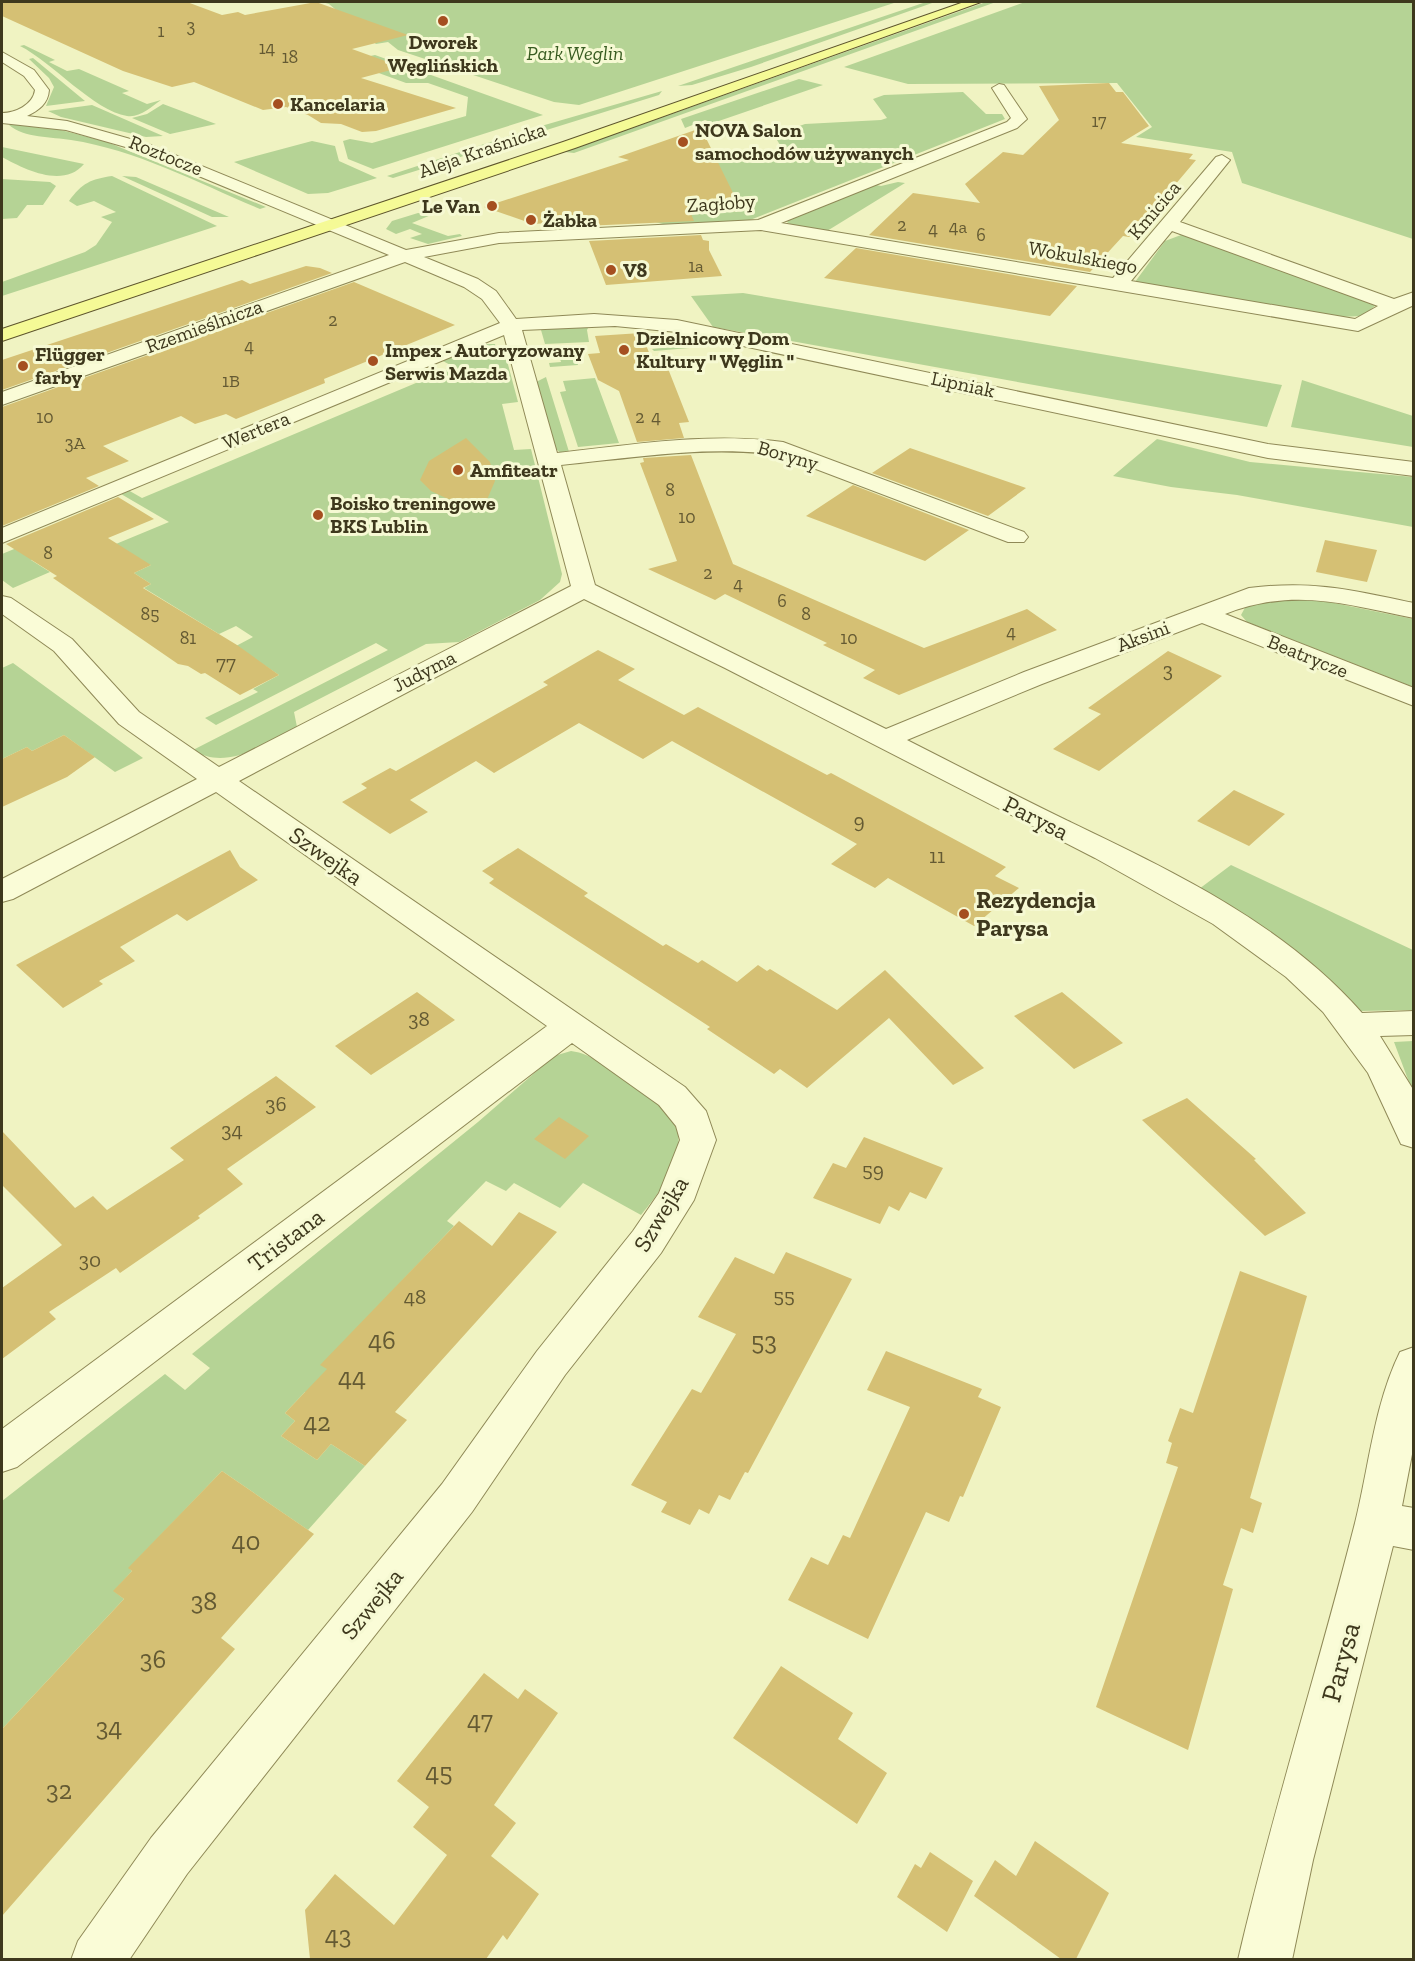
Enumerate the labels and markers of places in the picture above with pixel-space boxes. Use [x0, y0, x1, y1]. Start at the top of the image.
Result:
marker: Dworek Węglińskich [436, 14, 450, 28]
place label: Dworek Węglińskich [388, 30, 499, 77]
place label: Kancelaria [290, 92, 385, 116]
marker: Kancelaria [271, 97, 285, 111]
place label: NOVA Salon samochodów używanych [695, 118, 914, 165]
marker: NOVA Salon samochodów używanych [676, 135, 690, 149]
place label: Le Van [422, 194, 480, 218]
marker: Le Van [485, 199, 499, 213]
place label: Żabka [543, 208, 597, 232]
marker: Żabka [524, 213, 538, 227]
place label: V8 [623, 258, 647, 282]
marker: V8 [604, 263, 618, 277]
place label: Dzielnicowy Dom Kultury " Węglin " [636, 326, 794, 373]
place label: Impex - Autoryzowany Serwis Mazda [385, 338, 585, 385]
place label: Flügger farby [35, 342, 105, 389]
marker: Dzielnicowy Dom Kultury " Węglin " [617, 343, 631, 357]
marker: Impex - Autoryzowany Serwis Mazda [366, 354, 380, 368]
marker: Flügger farby [16, 359, 30, 373]
place label: Amfiteatr [470, 458, 558, 482]
marker: Amfiteatr [451, 463, 465, 477]
place label: Boisko treningowe BKS Lublin [330, 491, 496, 538]
marker: Boisko treningowe BKS Lublin [311, 508, 325, 522]
place label: Rezydencja Parysa [976, 885, 1096, 942]
marker: Rezydencja Parysa [957, 907, 971, 921]

